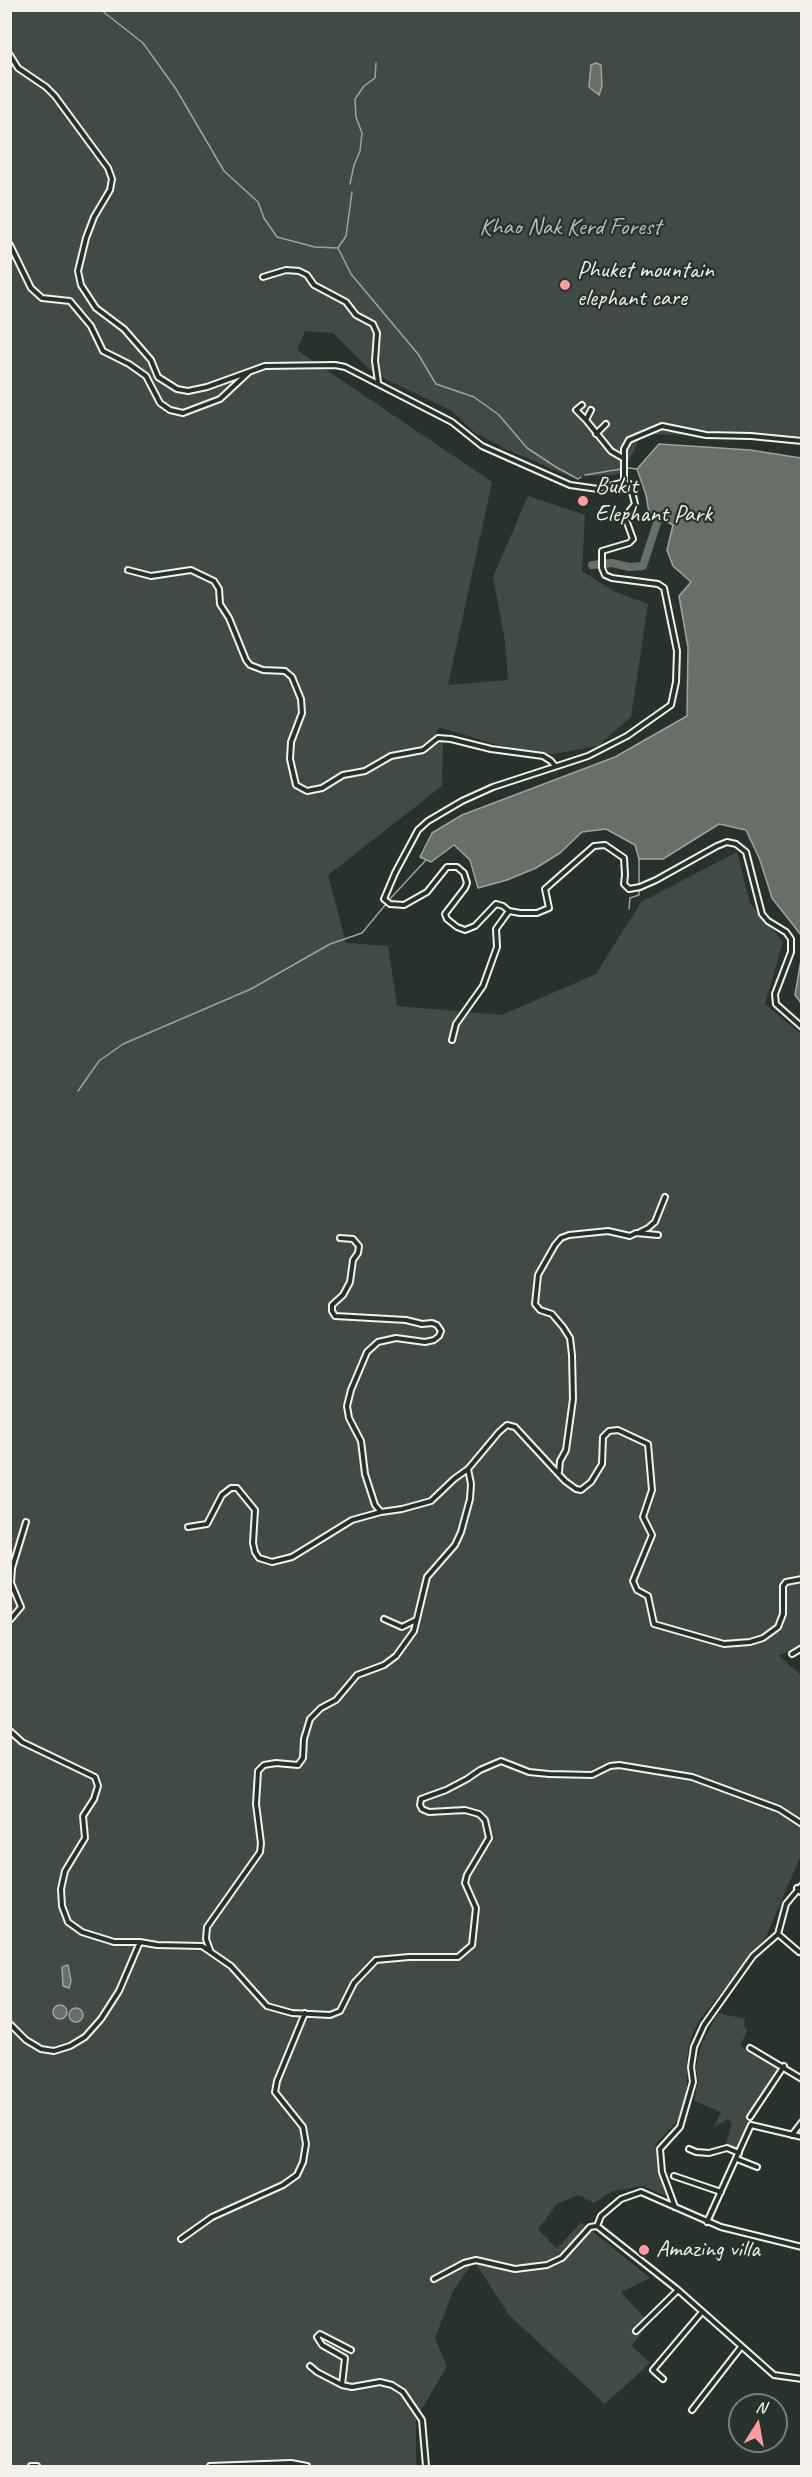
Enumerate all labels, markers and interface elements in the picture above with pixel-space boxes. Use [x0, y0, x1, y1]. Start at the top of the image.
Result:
park label: Khao Nak Kerd Forest [479, 214, 661, 242]
place label: Phuket mountain elephant care [577, 257, 714, 313]
marker: Phuket mountain elephant care [558, 278, 572, 292]
place label: Bukit Elephant Park [595, 473, 712, 529]
marker: Bukit Elephant Park [576, 494, 590, 508]
place label: Amazing villa [656, 2236, 760, 2264]
marker: Amazing villa [637, 2243, 651, 2257]
north arrow [728, 2393, 788, 2453]
text: N [754, 2397, 768, 2418]

